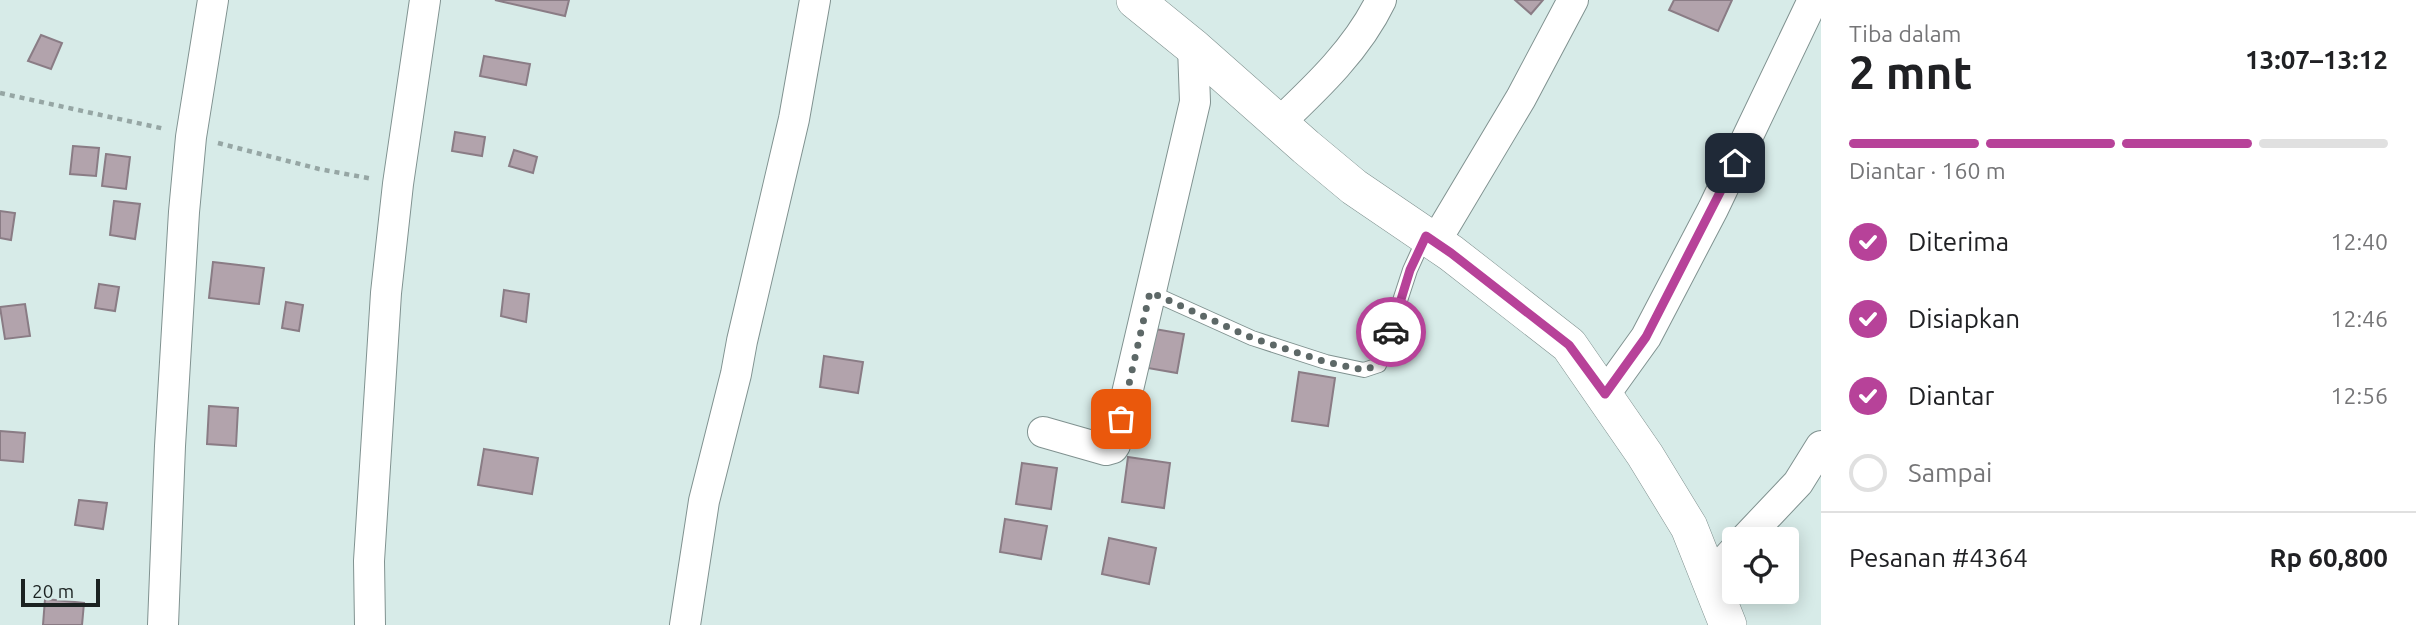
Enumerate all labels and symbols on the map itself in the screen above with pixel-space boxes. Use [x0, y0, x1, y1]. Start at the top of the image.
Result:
pin [1705, 133, 1765, 193]
courier [1356, 297, 1426, 367]
pin [1091, 389, 1151, 449]
scale bar [21, 576, 100, 608]

